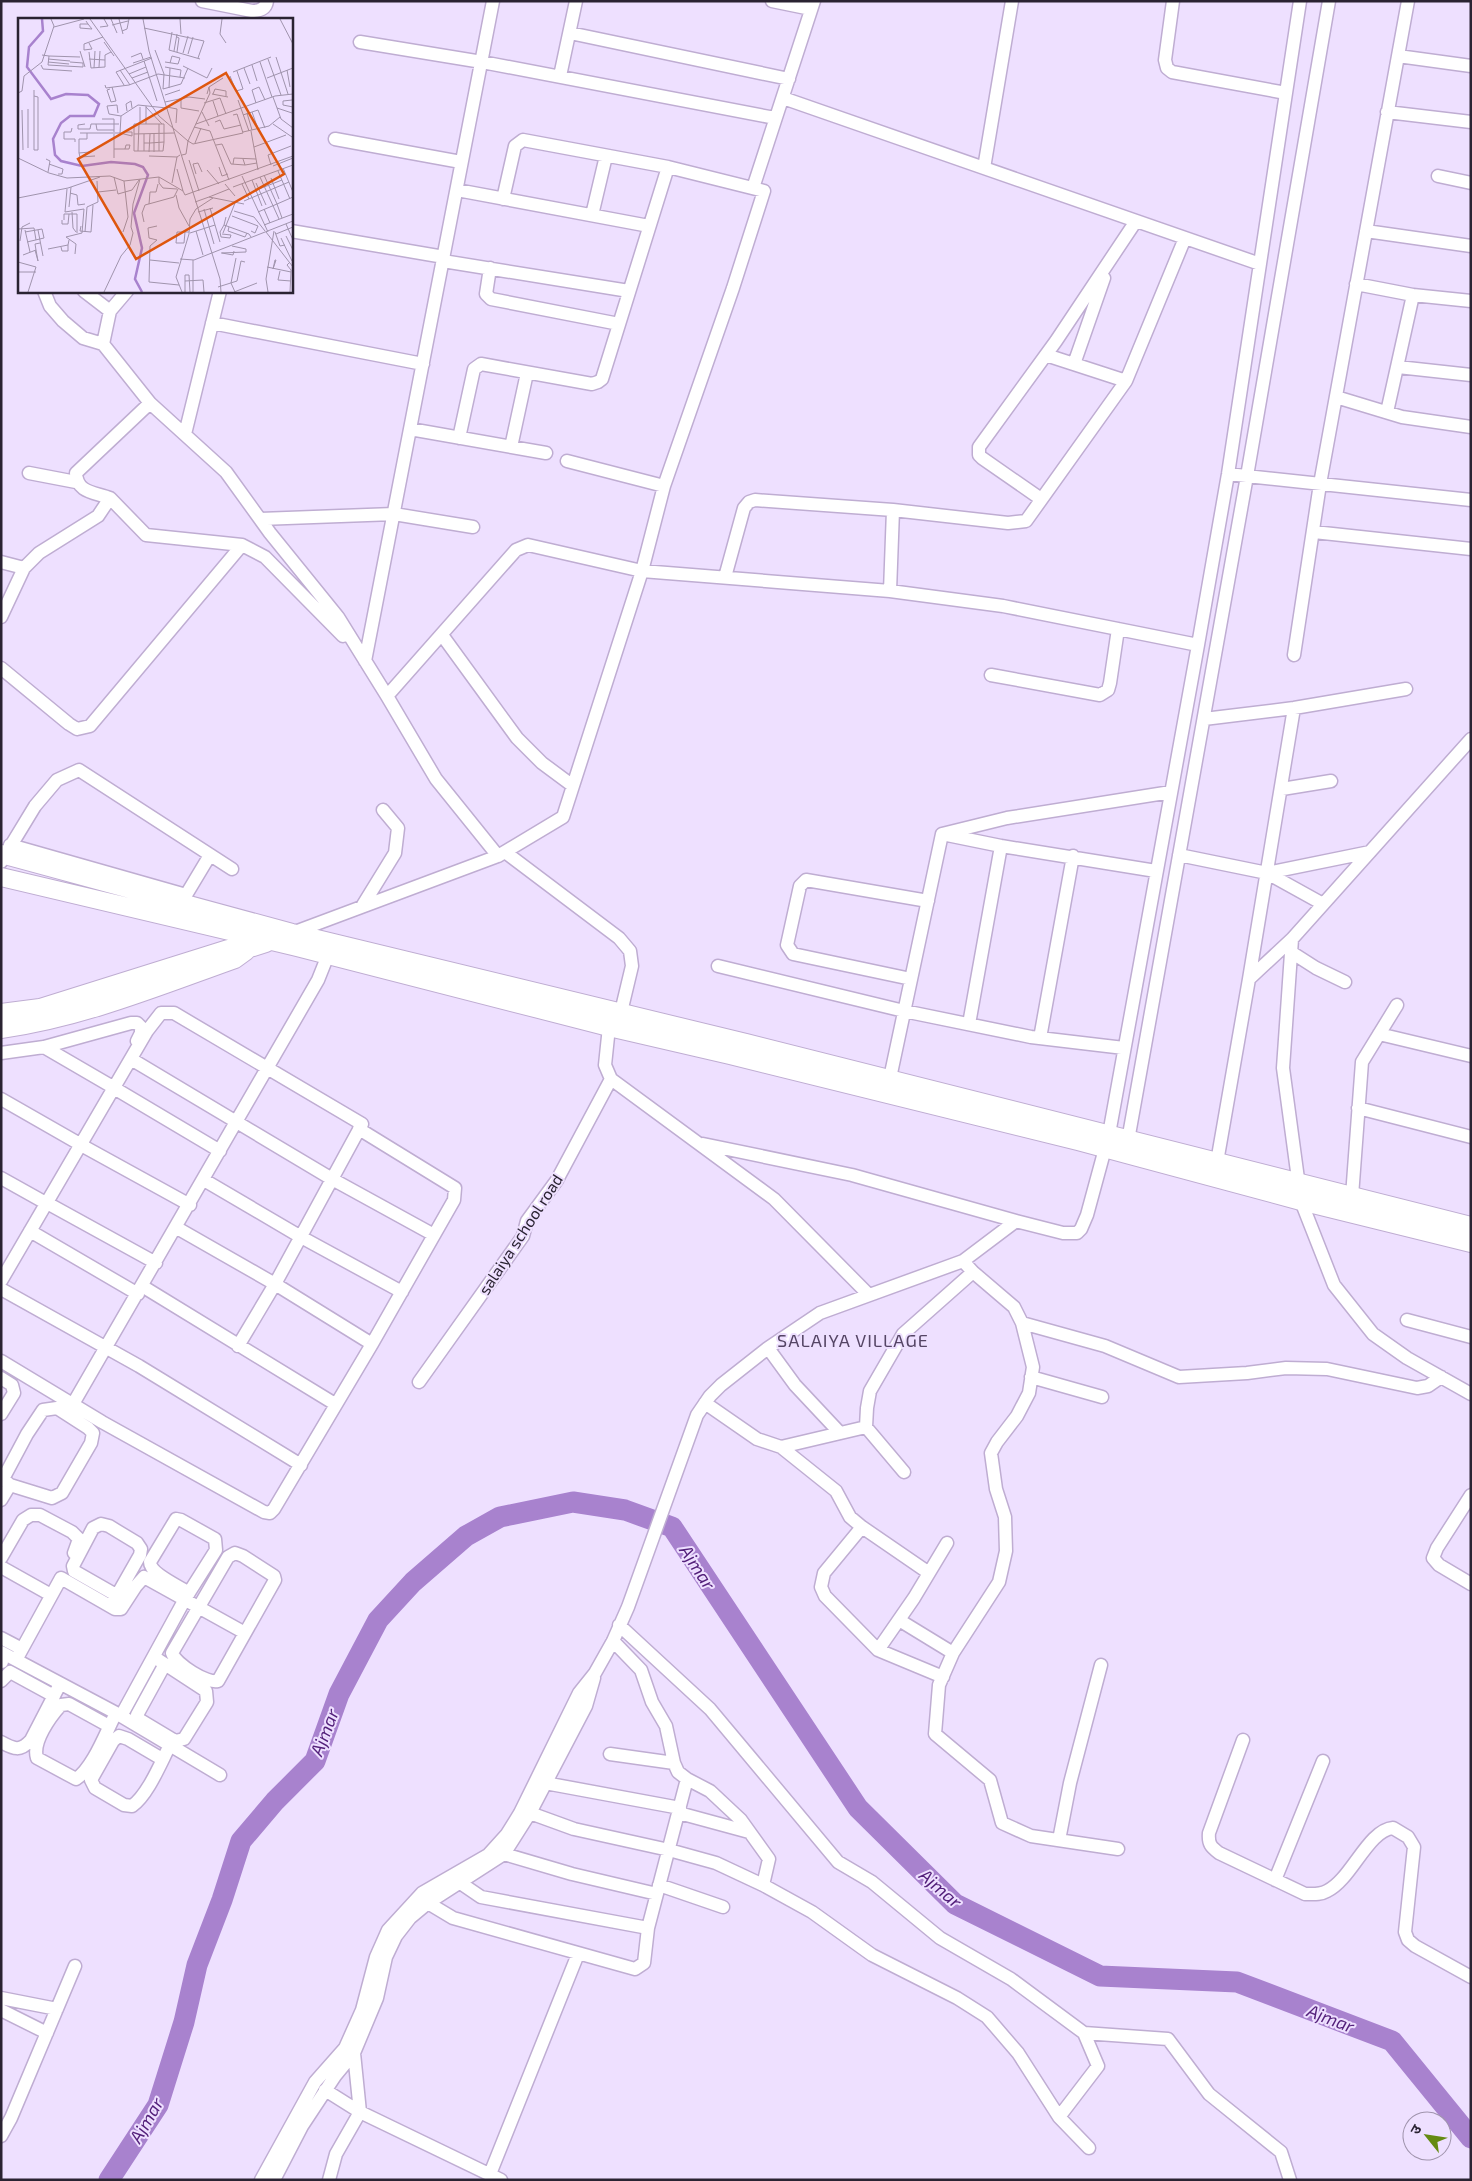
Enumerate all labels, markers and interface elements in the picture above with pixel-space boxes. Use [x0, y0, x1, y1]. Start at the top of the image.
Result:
inset map [18, 18, 292, 292]
street label: salaiya school road [474, 1170, 566, 1298]
district label: SALAIYA VILLAGE [777, 1329, 929, 1351]
water label: Ajmar [675, 1540, 721, 1594]
water label: Ajmar [305, 1705, 343, 1760]
water label: Ajmar [915, 1863, 967, 1913]
water label: Ajmar [1303, 1999, 1358, 2037]
water label: Ajmar [124, 2093, 168, 2147]
north arrow [1402, 2111, 1452, 2161]
text: उ [1406, 2121, 1425, 2137]

